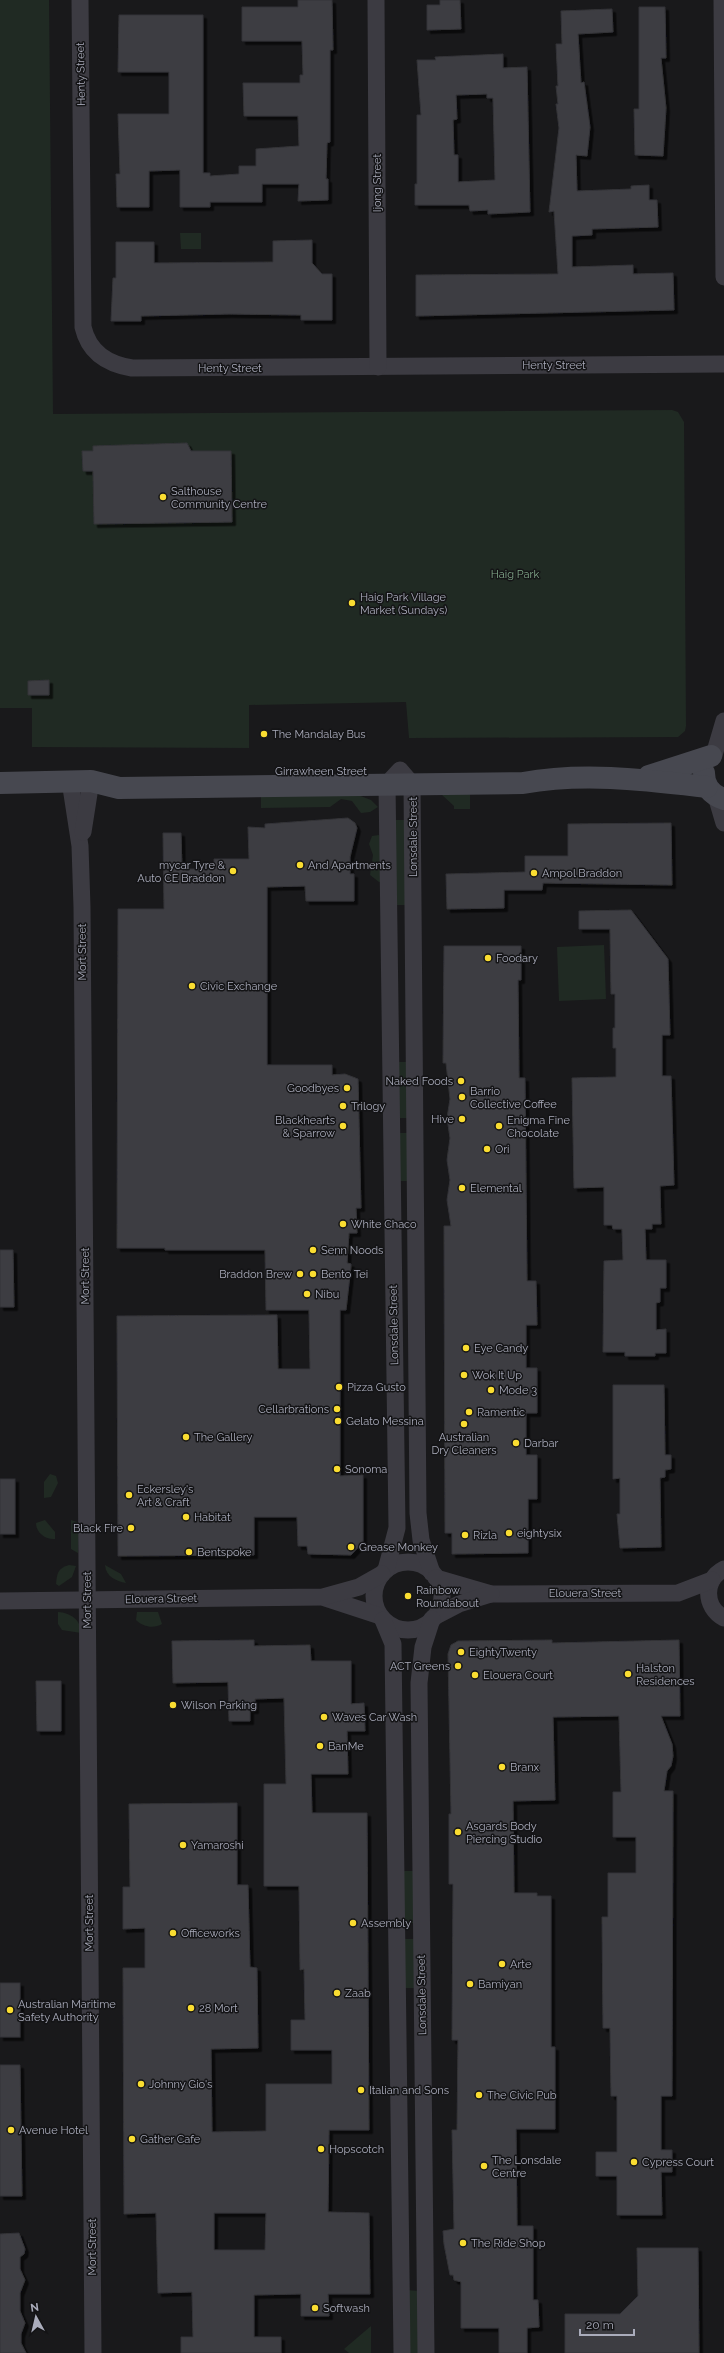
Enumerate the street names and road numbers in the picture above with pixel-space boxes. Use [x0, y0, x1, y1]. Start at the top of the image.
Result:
street label: Henty Street [74, 42, 88, 106]
street label: Ijong Street [371, 154, 384, 212]
street label: Henty Street [522, 359, 586, 372]
street label: Henty Street [198, 362, 262, 375]
street label: Girrawheen Street [275, 765, 367, 778]
street label: Lonsdale Street [407, 797, 420, 877]
street label: Mort Street [76, 923, 89, 980]
street label: Mort Street [79, 1247, 92, 1304]
street label: Lonsdale Street [387, 1285, 401, 1365]
street label: Mort Street [81, 1571, 94, 1628]
street label: Elouera Street [549, 1587, 621, 1600]
street label: Elouera Street [125, 1592, 198, 1606]
street label: Mort Street [83, 1894, 96, 1951]
street label: Lonsdale Street [415, 1955, 429, 2035]
street label: Mort Street [86, 2218, 99, 2275]

